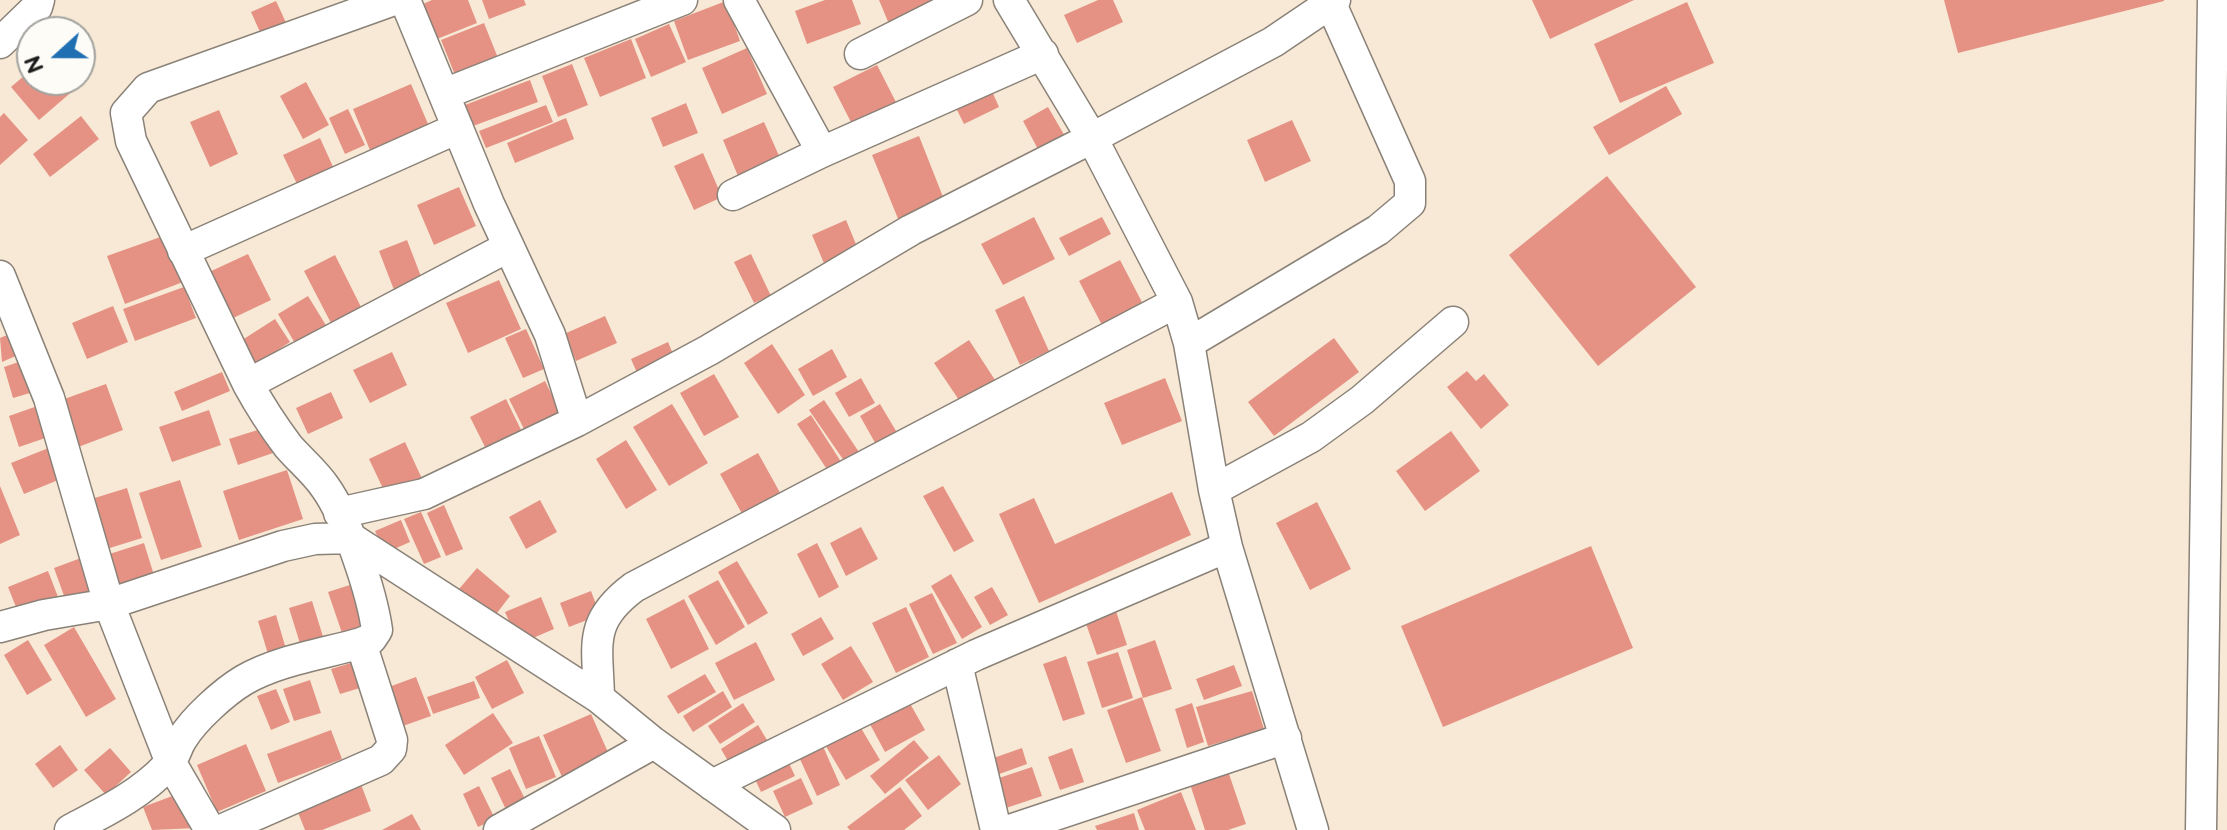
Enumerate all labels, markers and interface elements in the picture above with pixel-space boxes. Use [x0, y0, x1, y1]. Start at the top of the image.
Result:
north arrow [16, 16, 96, 96]
text: N [19, 52, 51, 77]

